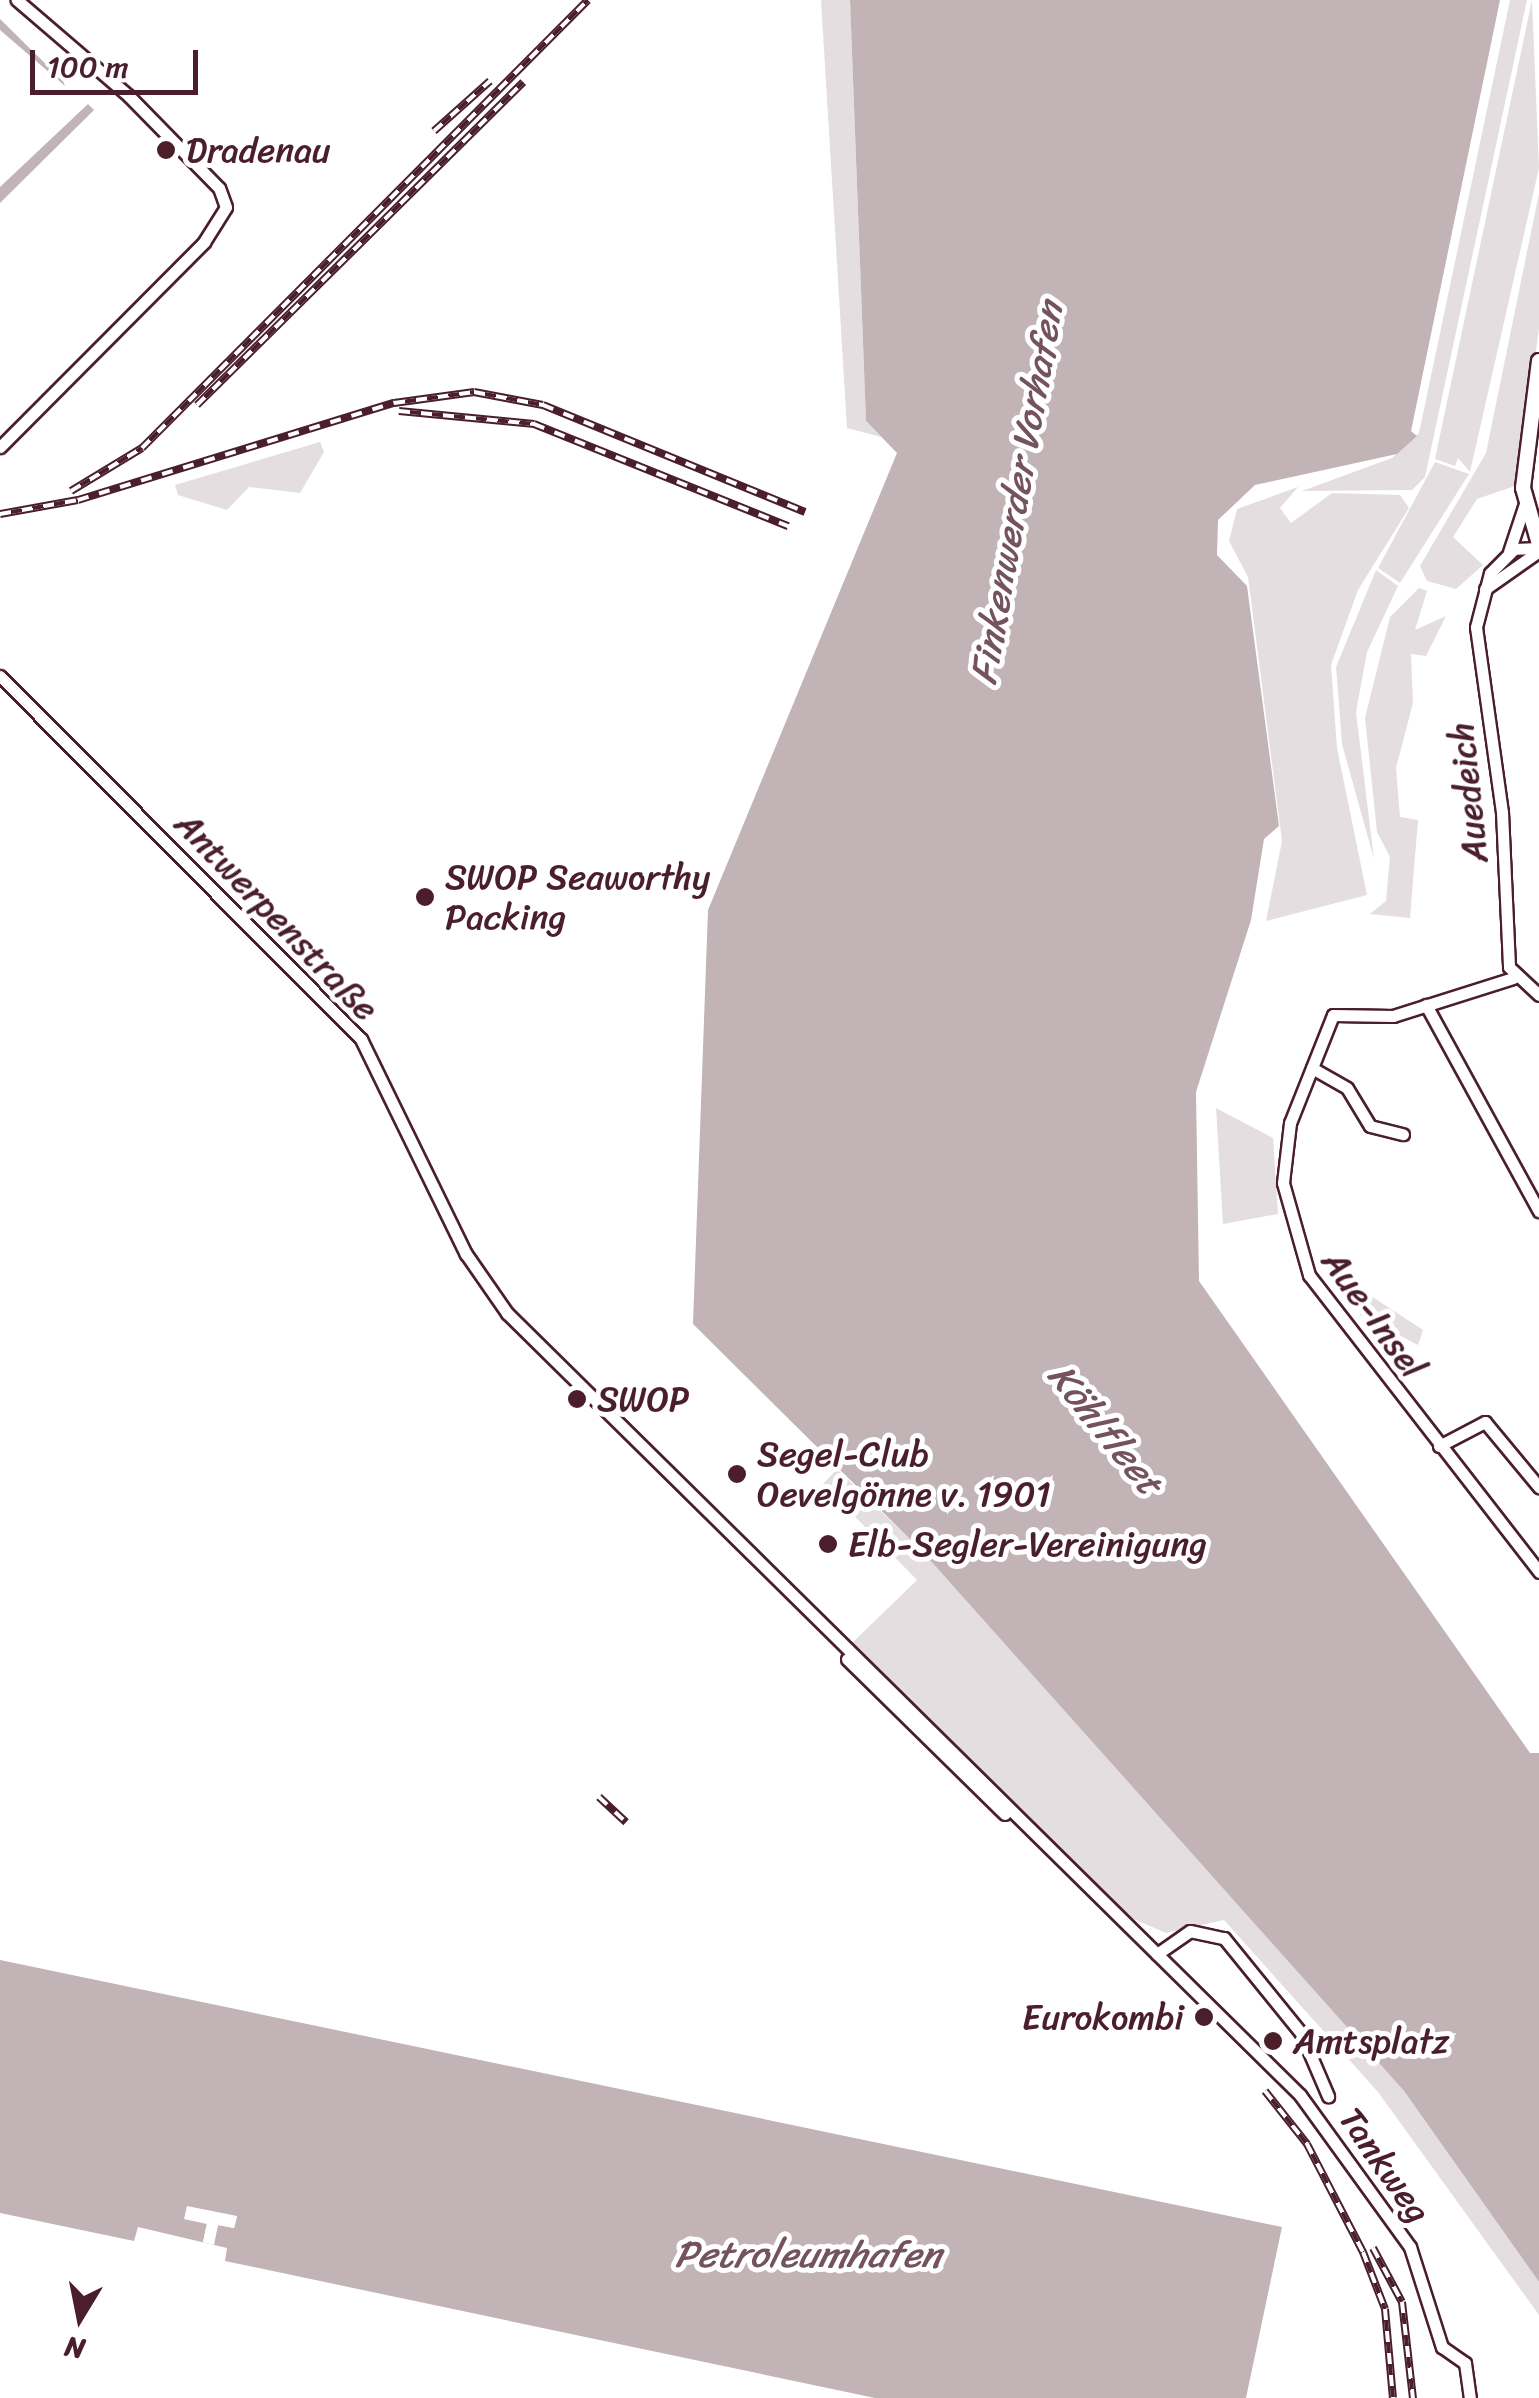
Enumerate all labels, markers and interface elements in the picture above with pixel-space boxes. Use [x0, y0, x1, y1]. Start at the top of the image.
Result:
scale bar [35, 30, 202, 92]
text: 100 m [47, 40, 129, 94]
place label: Dradenau [186, 129, 331, 171]
marker: Dradenau [155, 139, 177, 161]
water label: Finkenwerder Vorhafen [961, 299, 1073, 687]
street label: Auedeich [1440, 721, 1496, 865]
street label: Antwerpenstraße [167, 803, 387, 1029]
place label: SWOP Seaworthy Packing [445, 856, 710, 938]
marker: SWOP Seaworthy Packing [414, 886, 436, 908]
street label: Aue-Insel [1313, 1242, 1435, 1386]
water label: Köhlfleet [1038, 1354, 1172, 1504]
place label: SWOP [597, 1378, 689, 1420]
marker: SWOP [566, 1388, 588, 1410]
place label: Segel-Club Oevelgönne v. 1901 [757, 1433, 1048, 1515]
marker: Segel-Club Oevelgönne v. 1901 [726, 1463, 748, 1485]
place label: Elb-Segler-Vereinigung [848, 1523, 1207, 1565]
marker: Elb-Segler-Vereinigung [817, 1533, 839, 1555]
place label: Eurokombi [1022, 1996, 1184, 2038]
marker: Eurokombi [1193, 2006, 1215, 2028]
place label: Amtsplatz [1293, 2020, 1449, 2062]
marker: Amtsplatz [1262, 2030, 1284, 2052]
street label: Tankweg [1330, 2099, 1440, 2231]
water label: Petroleumhafen [674, 2232, 942, 2278]
north arrow [30, 2268, 130, 2368]
text: N [61, 2322, 89, 2374]

